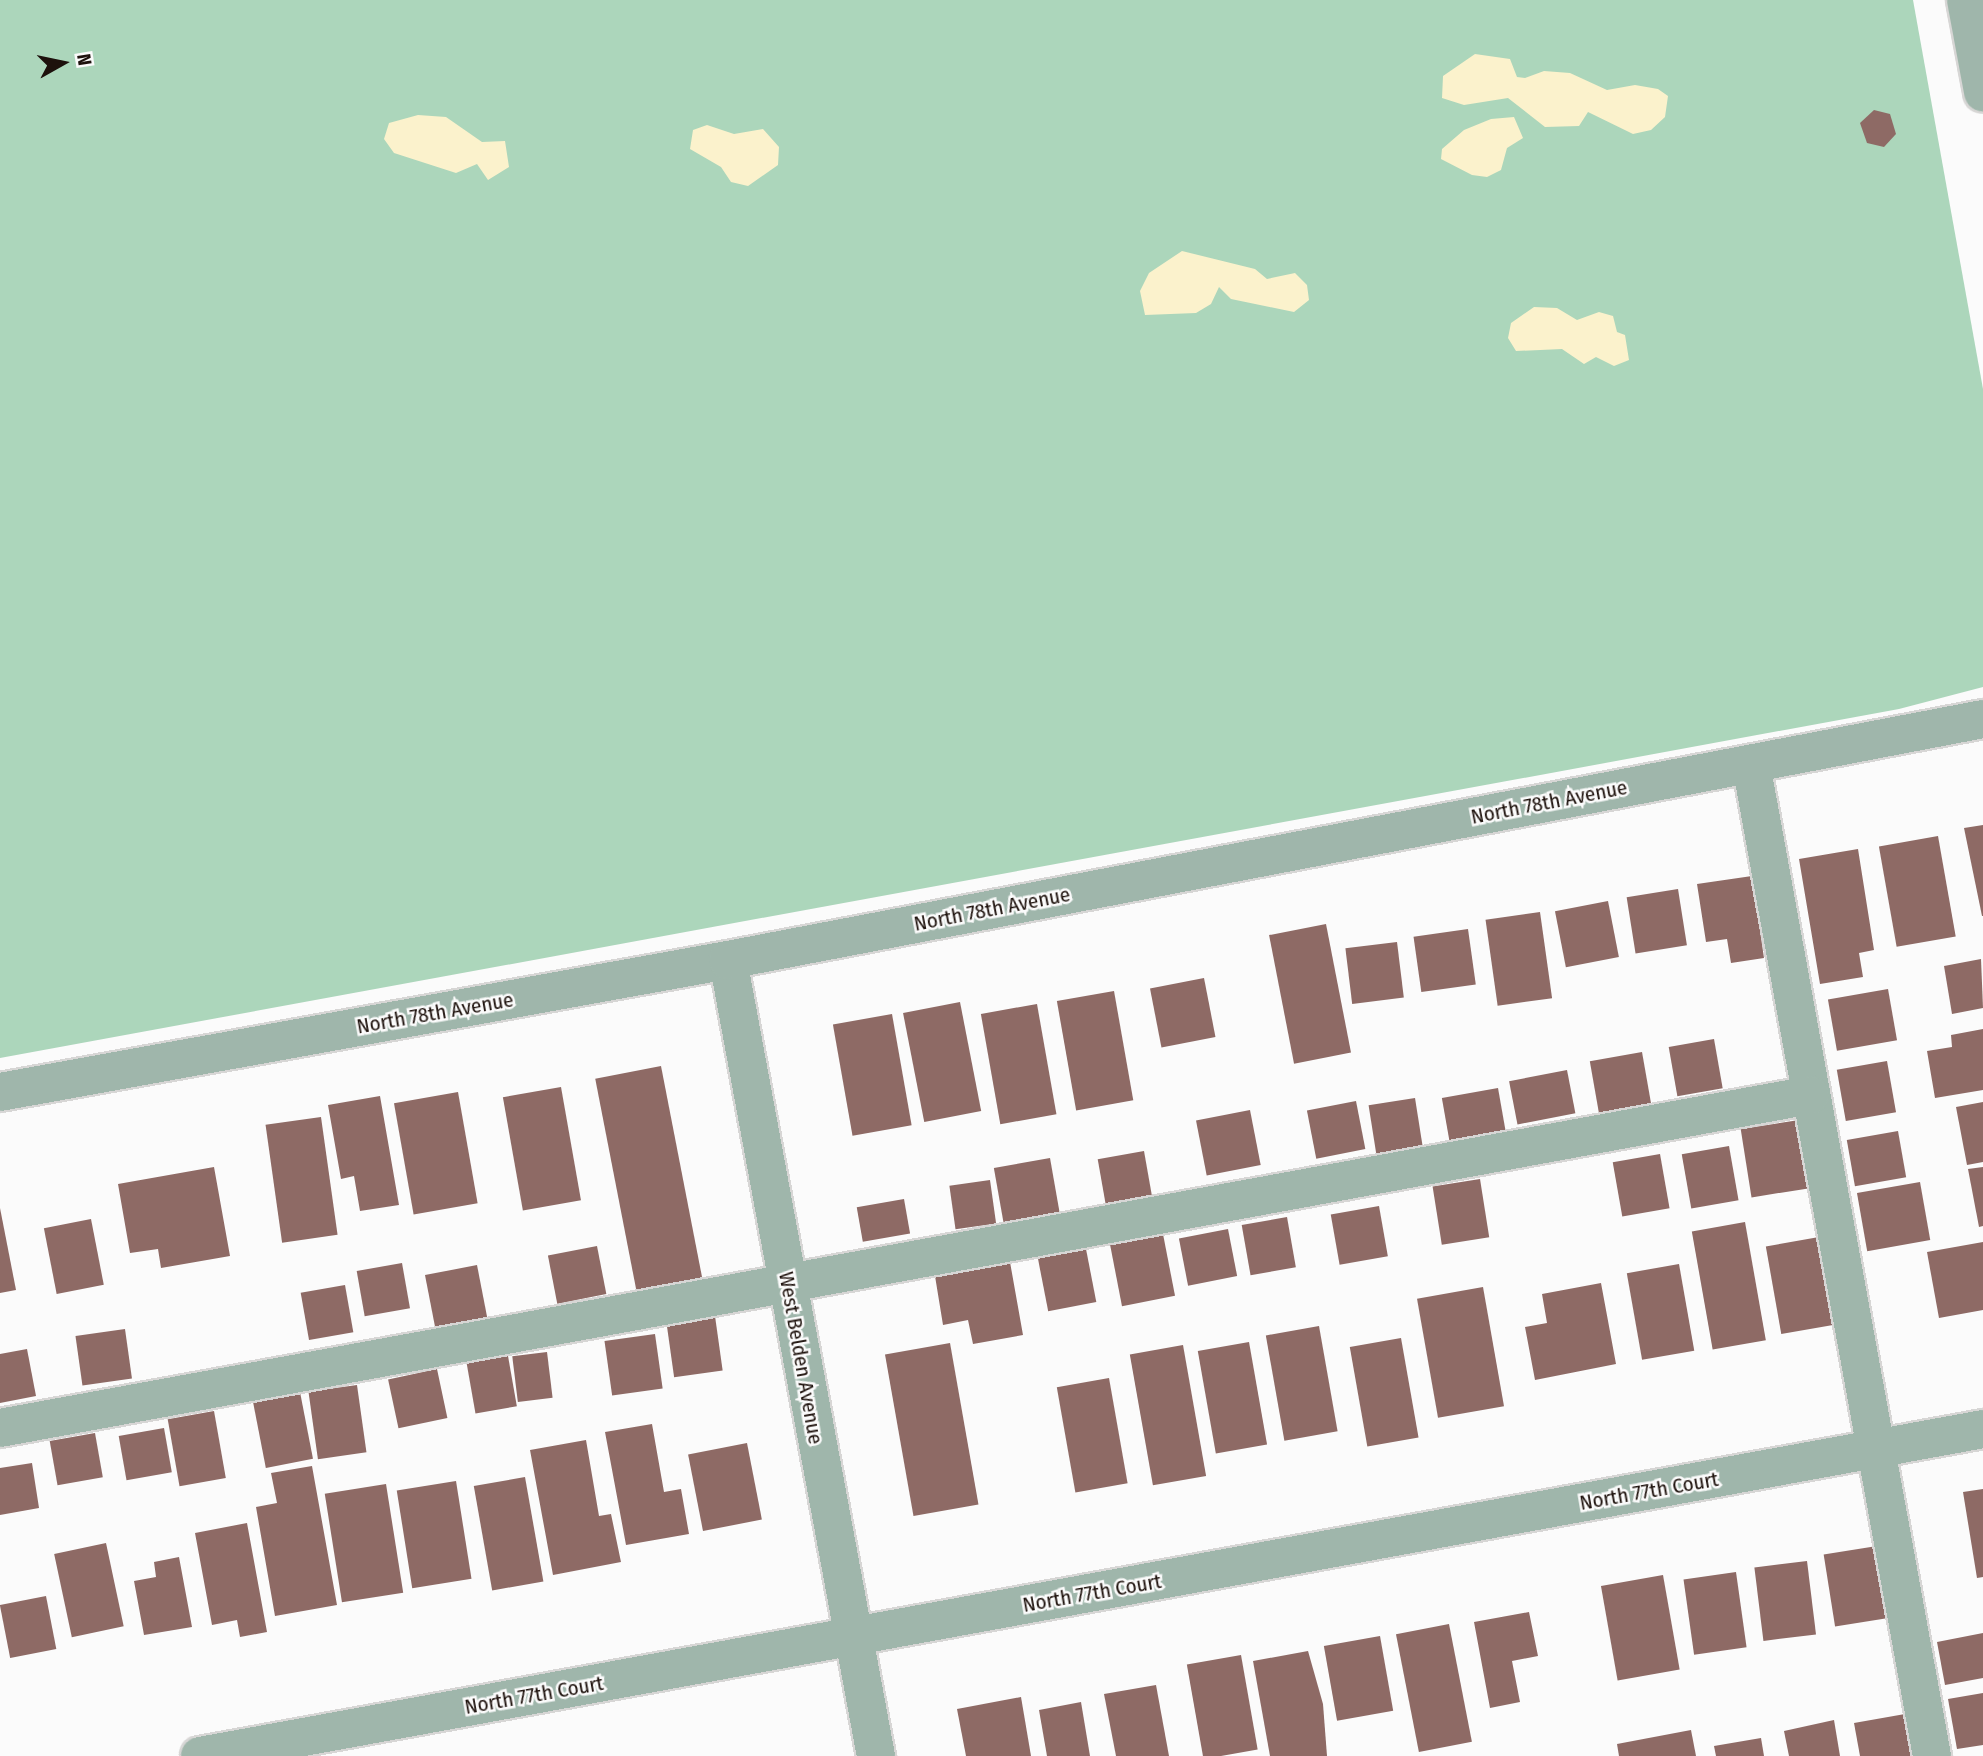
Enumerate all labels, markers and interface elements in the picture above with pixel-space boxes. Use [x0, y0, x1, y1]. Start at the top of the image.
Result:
north arrow [28, 28, 98, 98]
text: N [72, 52, 96, 67]
street label: North 78th Avenue [1469, 775, 1629, 829]
street label: North 78th Avenue [912, 882, 1072, 936]
street label: North 78th Avenue [355, 987, 515, 1039]
street label: West Belden Avenue [773, 1270, 829, 1446]
street label: North 77th Court [1578, 1466, 1720, 1516]
street label: North 77th Court [1021, 1568, 1163, 1618]
street label: North 77th Court [463, 1670, 605, 1720]

